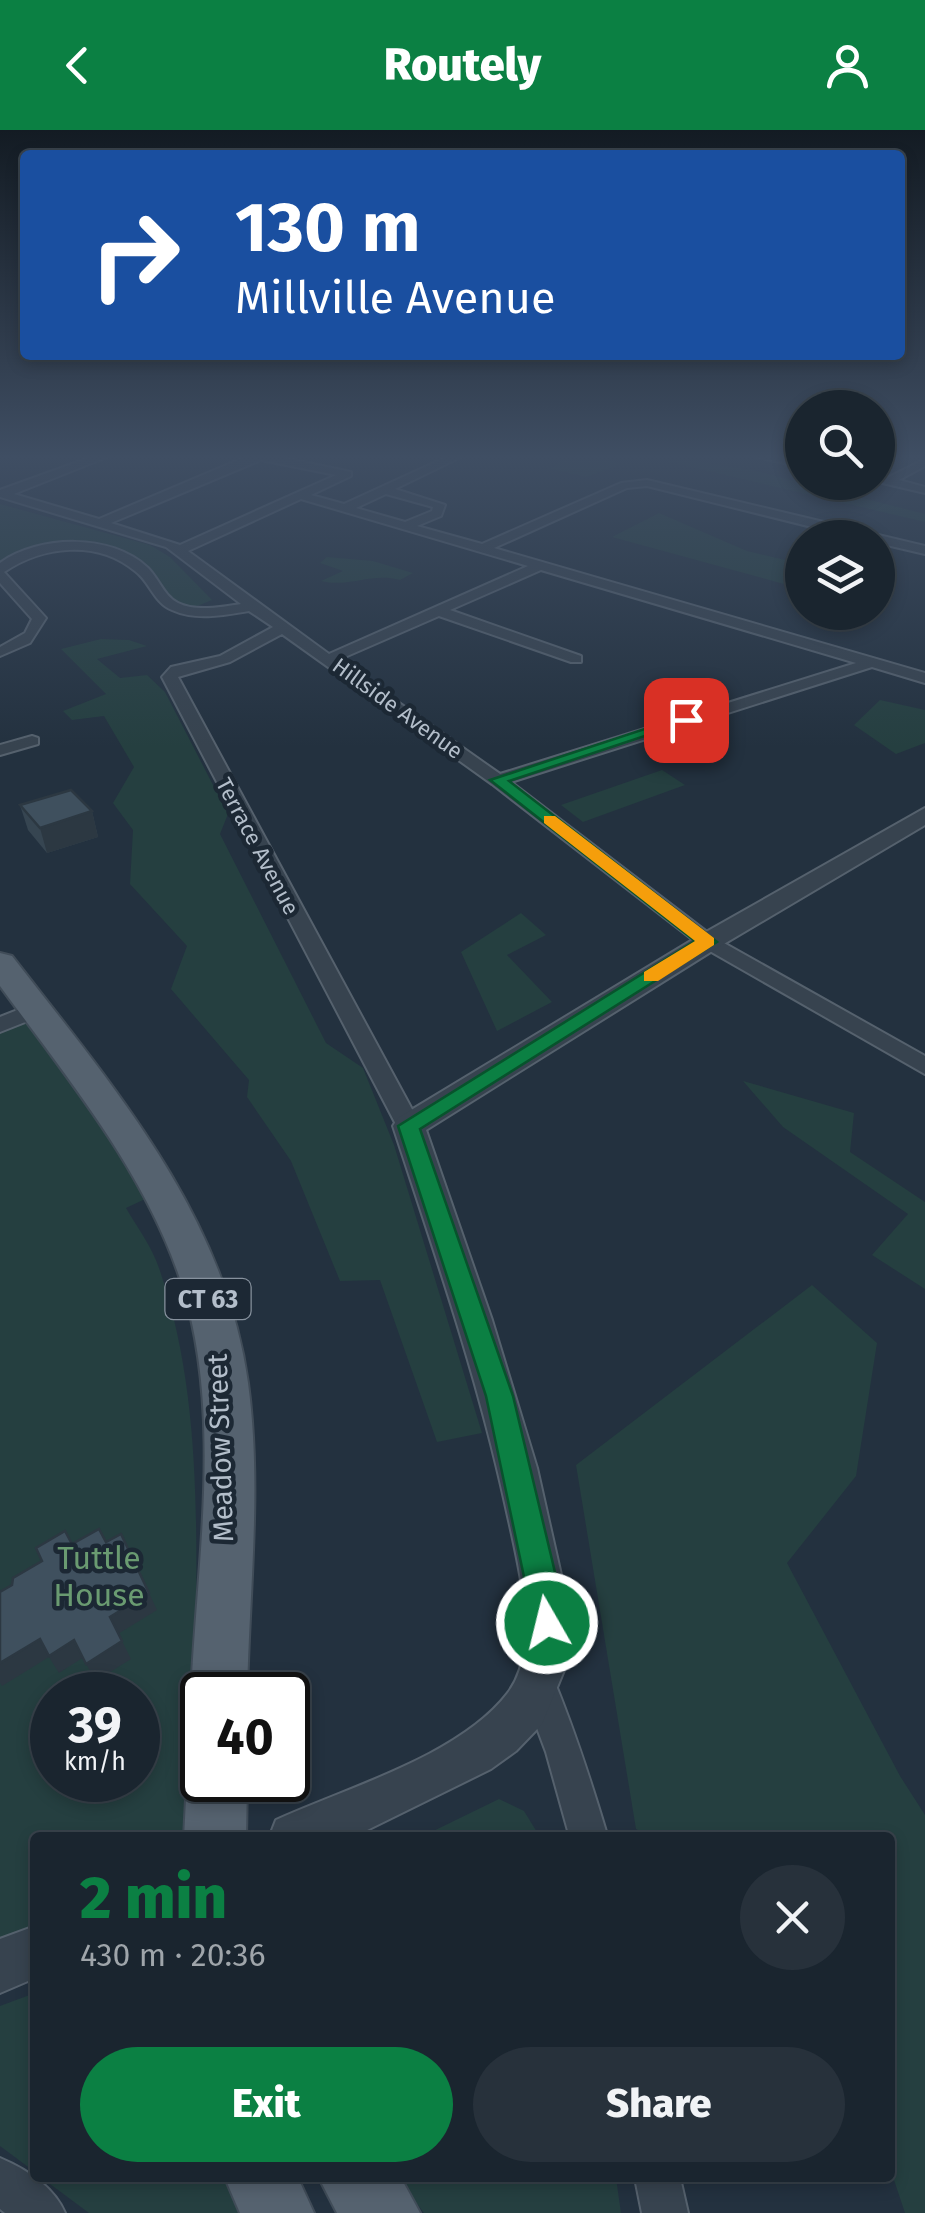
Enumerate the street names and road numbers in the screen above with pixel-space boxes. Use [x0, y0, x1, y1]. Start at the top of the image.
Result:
street label: Hillside Avenue [327, 652, 468, 765]
street label: Terrace Avenue [210, 773, 305, 919]
road number: CT 63 [166, 1279, 250, 1319]
street label: Meadow Street [201, 1352, 240, 1543]

